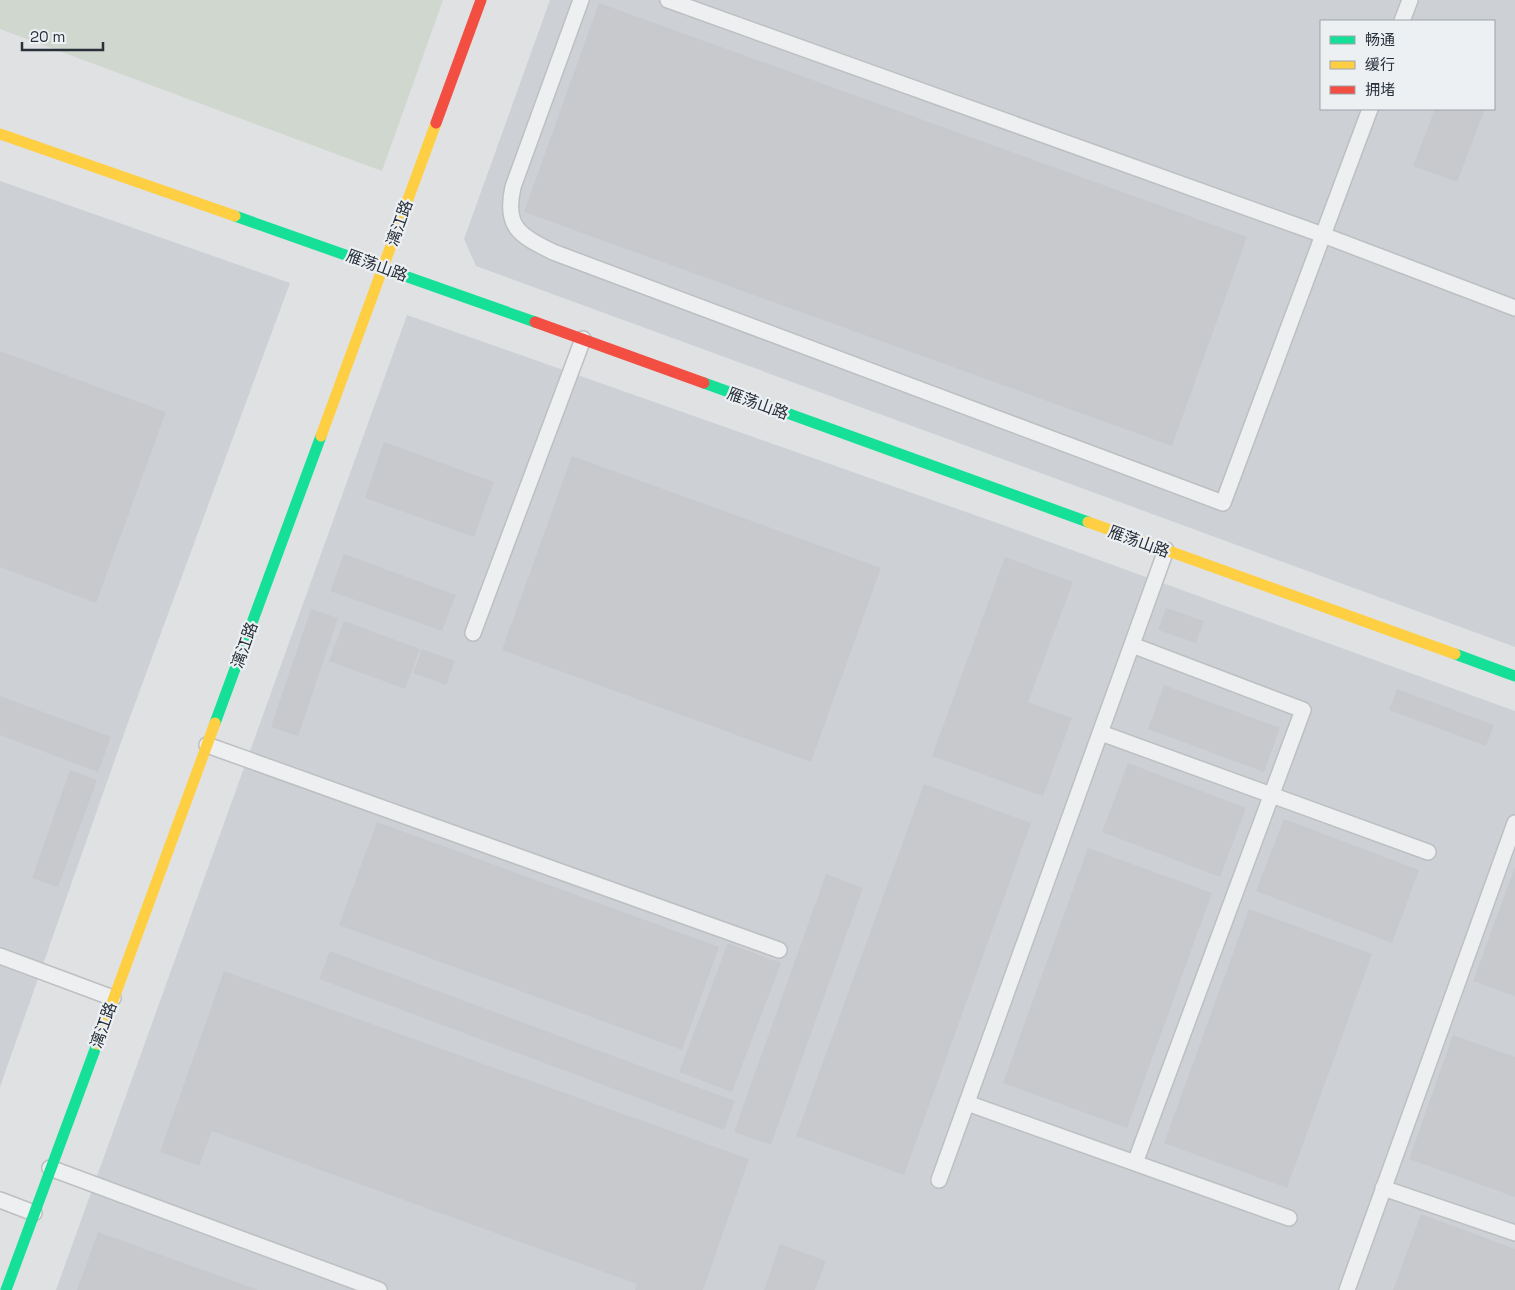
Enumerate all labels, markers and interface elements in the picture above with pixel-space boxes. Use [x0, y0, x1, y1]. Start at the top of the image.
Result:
scale bar [22, 20, 104, 52]
legend [1320, 20, 1495, 110]
text: 20 m [30, 27, 65, 46]
text: 畅通 [1365, 30, 1395, 49]
text: 缓行 [1365, 55, 1395, 74]
text: 拥堵 [1365, 80, 1395, 99]
street label: 漓江路 [381, 197, 418, 249]
street label: 雁荡山路 [343, 245, 410, 286]
street label: 雁荡山路 [724, 383, 791, 424]
street label: 雁荡山路 [1105, 521, 1172, 562]
street label: 漓江路 [226, 619, 263, 671]
street label: 漓江路 [85, 999, 122, 1051]

